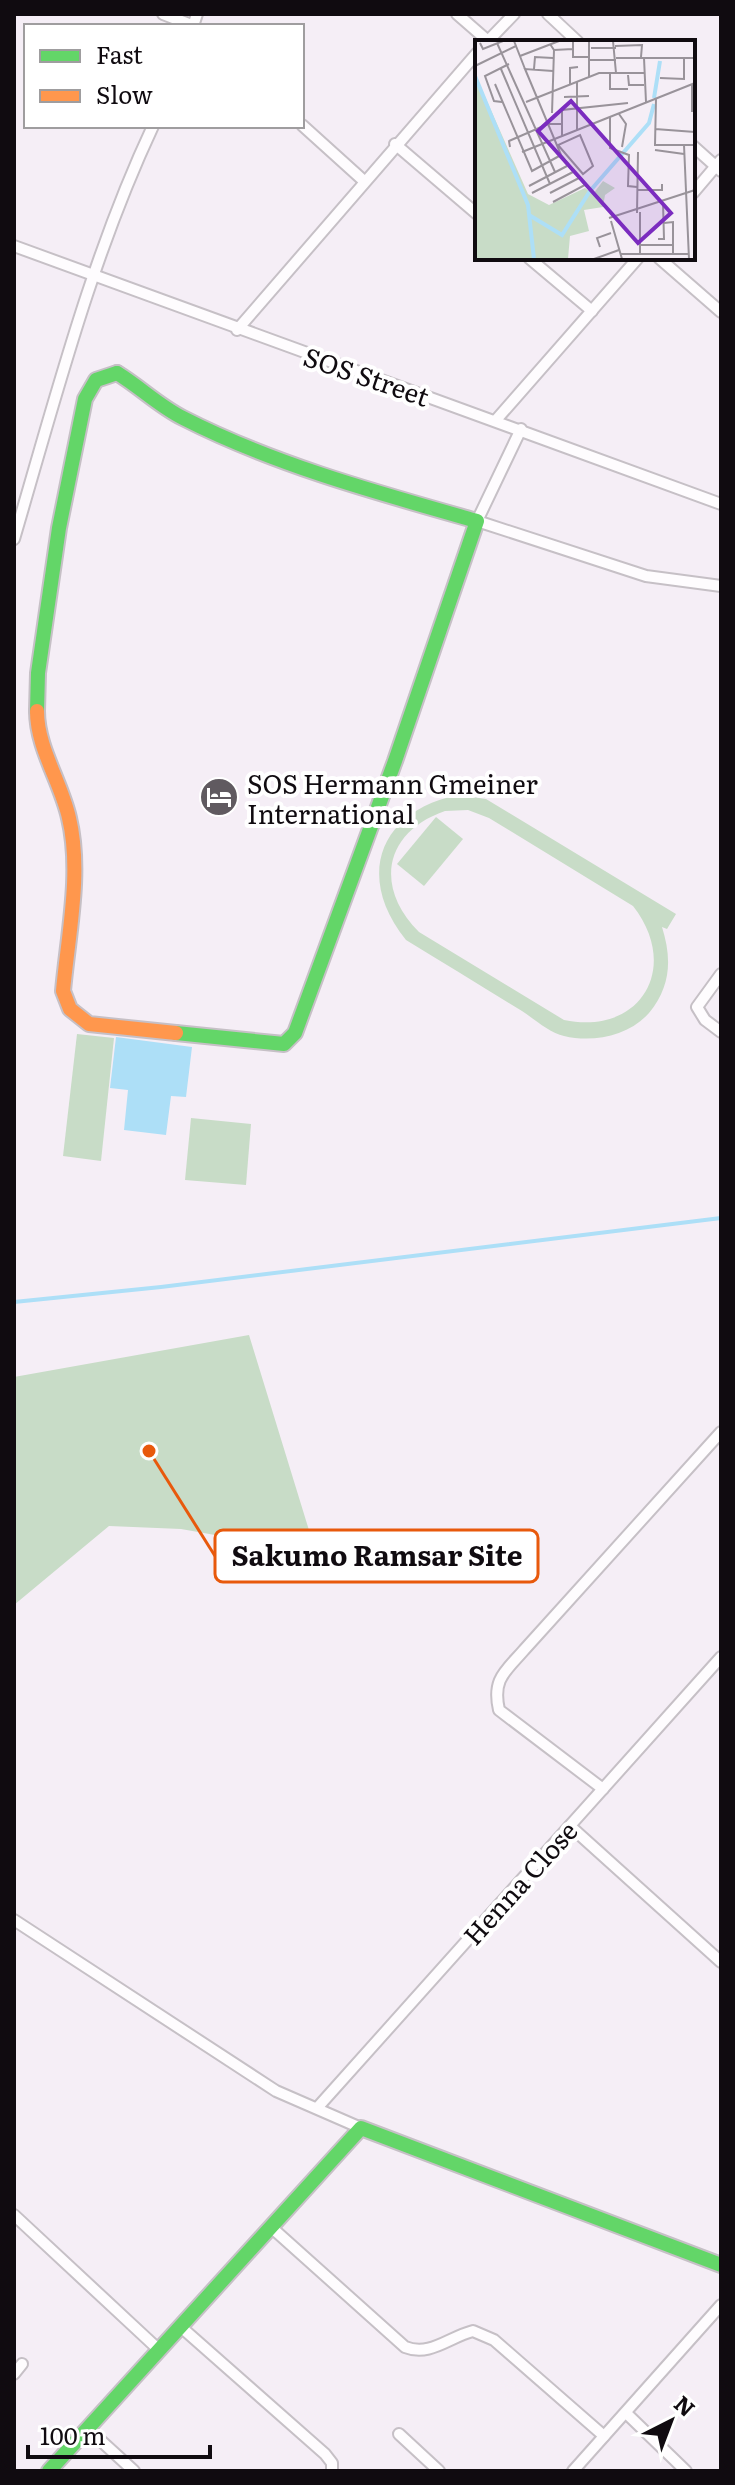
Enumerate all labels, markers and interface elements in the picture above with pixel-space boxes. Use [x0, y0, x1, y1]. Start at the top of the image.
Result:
legend [24, 24, 304, 128]
text: Fast [96, 36, 143, 71]
inset map [475, 40, 695, 260]
text: Slow [96, 76, 153, 111]
street label: SOS Street [299, 335, 435, 415]
place label: SOS Hermann Gmeiner International [247, 763, 539, 832]
hotel icon: SOS Hermann Gmeiner International [198, 776, 240, 818]
callout: Sakumo Ramsar Site [215, 1530, 538, 1582]
text: Sakumo Ramsar Site [232, 1533, 523, 1575]
street label: Henna Close [453, 1811, 585, 1953]
north arrow [631, 2381, 711, 2461]
text: N [667, 2387, 703, 2423]
scale bar [28, 2409, 210, 2459]
text: 100 m [40, 2417, 106, 2452]

